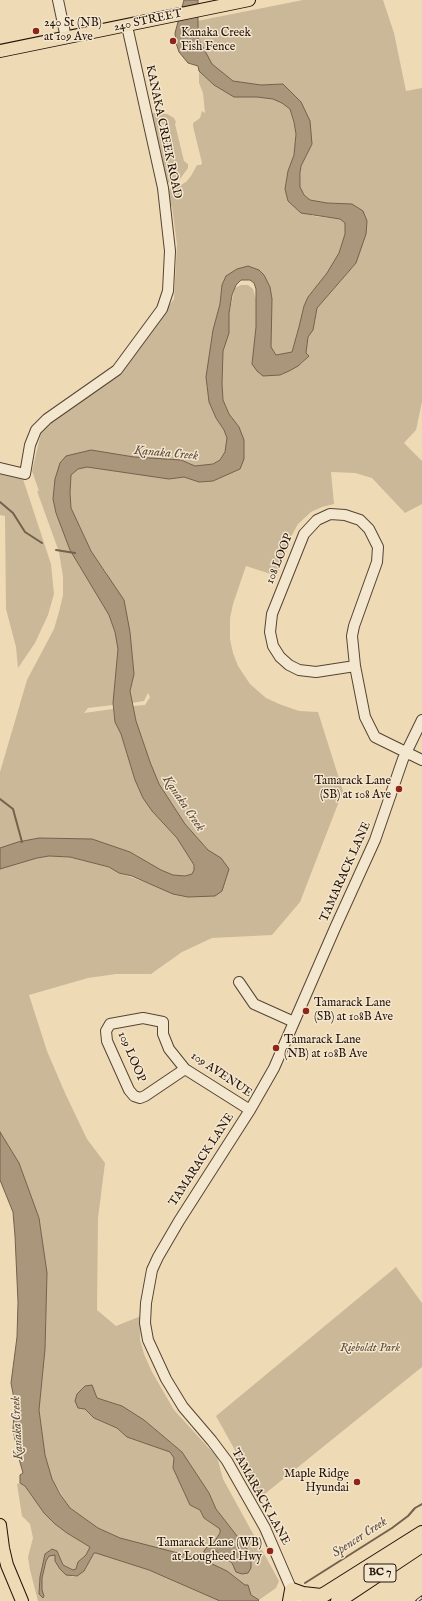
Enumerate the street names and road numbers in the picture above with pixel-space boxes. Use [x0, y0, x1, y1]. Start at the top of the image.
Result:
street label: 240 STREET [113, 7, 183, 35]
street label: KANAKA CREEK ROAD [142, 64, 184, 200]
street label: 108 LOOP [263, 532, 297, 586]
street label: TAMARACK LANE [317, 820, 375, 924]
street label: 109 LOOP [114, 1030, 148, 1084]
street label: 109 AVENUE [188, 1049, 254, 1101]
street label: TAMARACK LANE [167, 1111, 237, 1209]
street label: TAMARACK LANE [227, 1446, 293, 1548]
road number: BC 7 [364, 1564, 396, 1582]

